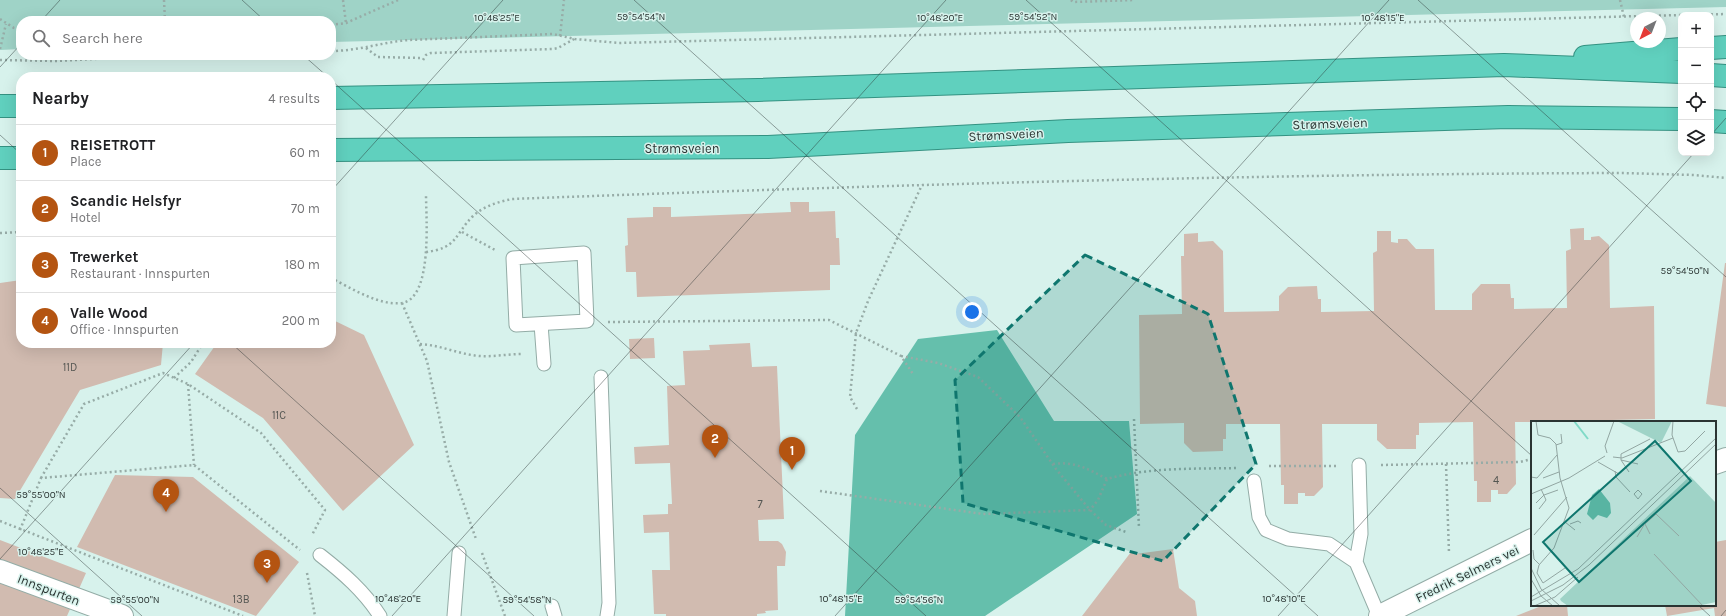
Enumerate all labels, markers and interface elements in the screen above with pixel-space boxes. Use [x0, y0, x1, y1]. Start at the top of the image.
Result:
text: 59°54'54"N [617, 11, 665, 23]
text: 59°54'52"N [1009, 11, 1057, 23]
text: 10°48'25"E [474, 12, 520, 24]
text: 10°48'20"E [917, 12, 963, 24]
text: 10°48'15"E [1361, 12, 1405, 24]
north arrow [1630, 12, 1666, 48]
map controls [1678, 12, 1714, 156]
button: + [1678, 12, 1714, 48]
search box [16, 16, 336, 60]
icon: search [30, 27, 52, 49]
text: Search here [62, 29, 143, 47]
button: − [1678, 48, 1714, 84]
button: locate [1678, 84, 1714, 120]
text: Nearby [32, 88, 89, 108]
text: 4 results [268, 91, 320, 106]
street label: Strømsveien [1292, 115, 1368, 132]
button: layers [1678, 120, 1714, 156]
street label: Strømsveien [968, 125, 1044, 144]
text: REISETROTT [70, 136, 155, 154]
street label: Strømsveien [644, 141, 720, 156]
text: 1 [43, 145, 47, 160]
text: 60 m [290, 145, 320, 160]
text: Place [70, 154, 101, 169]
text: Scandic Helsfyr [70, 192, 181, 210]
text: 2 [41, 201, 49, 216]
text: 70 m [291, 201, 320, 216]
text: Hotel [70, 210, 101, 225]
text: Trewerket [70, 248, 138, 266]
text: 3 [41, 257, 49, 272]
text: 180 m [285, 257, 320, 272]
text: 59°54'50"N [1661, 265, 1709, 277]
text: Restaurant · Innspurten [70, 266, 210, 281]
your location [962, 302, 982, 322]
text: Valle Wood [70, 304, 148, 322]
text: 4 [41, 313, 49, 328]
text: 200 m [282, 313, 320, 328]
text: Office · Innspurten [70, 322, 179, 337]
house number: 11D [63, 361, 77, 374]
house number: 11C [272, 409, 286, 422]
inset map [1531, 421, 1716, 606]
pin: 2 [702, 425, 728, 458]
pin: 1 [779, 437, 805, 470]
house number: 4 [1493, 474, 1499, 487]
pin: 4 [153, 479, 179, 512]
text: 59°55'00"N [16, 489, 66, 501]
house number: 7 [757, 498, 763, 511]
street label: Fredrik Selmers vei [1413, 542, 1522, 605]
text: 10°48'25"E [18, 546, 64, 558]
pin: 3 [254, 550, 280, 583]
street label: Innspurten [15, 571, 82, 608]
house number: 13B [233, 593, 250, 606]
text: 10°48'20"E [375, 593, 421, 605]
text: 10°48'15"E [819, 593, 863, 605]
text: 10°48'10"E [1262, 593, 1306, 605]
text: 59°55'00"N [110, 594, 160, 606]
text: 59°54'58"N [502, 594, 552, 606]
text: 59°54'56"N [895, 594, 943, 606]

